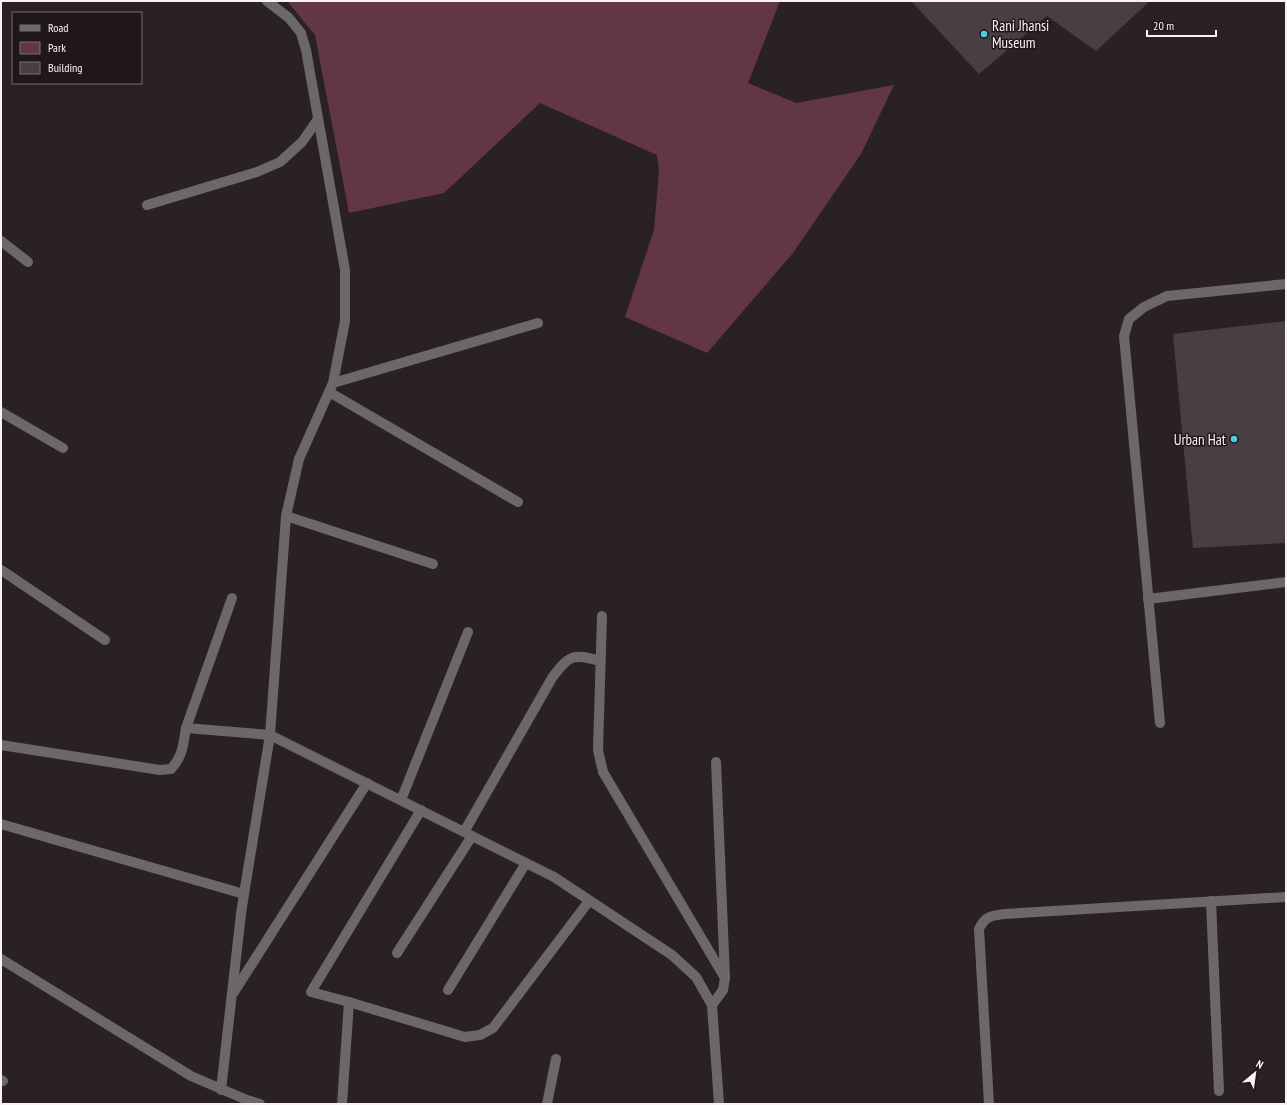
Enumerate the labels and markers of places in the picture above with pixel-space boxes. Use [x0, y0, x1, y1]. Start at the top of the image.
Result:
place label: Rani Jhansi Museum [992, 16, 1049, 52]
marker: Rani Jhansi Museum [979, 29, 989, 39]
place label: Urban Hat [1174, 430, 1226, 449]
marker: Urban Hat [1229, 434, 1239, 444]

